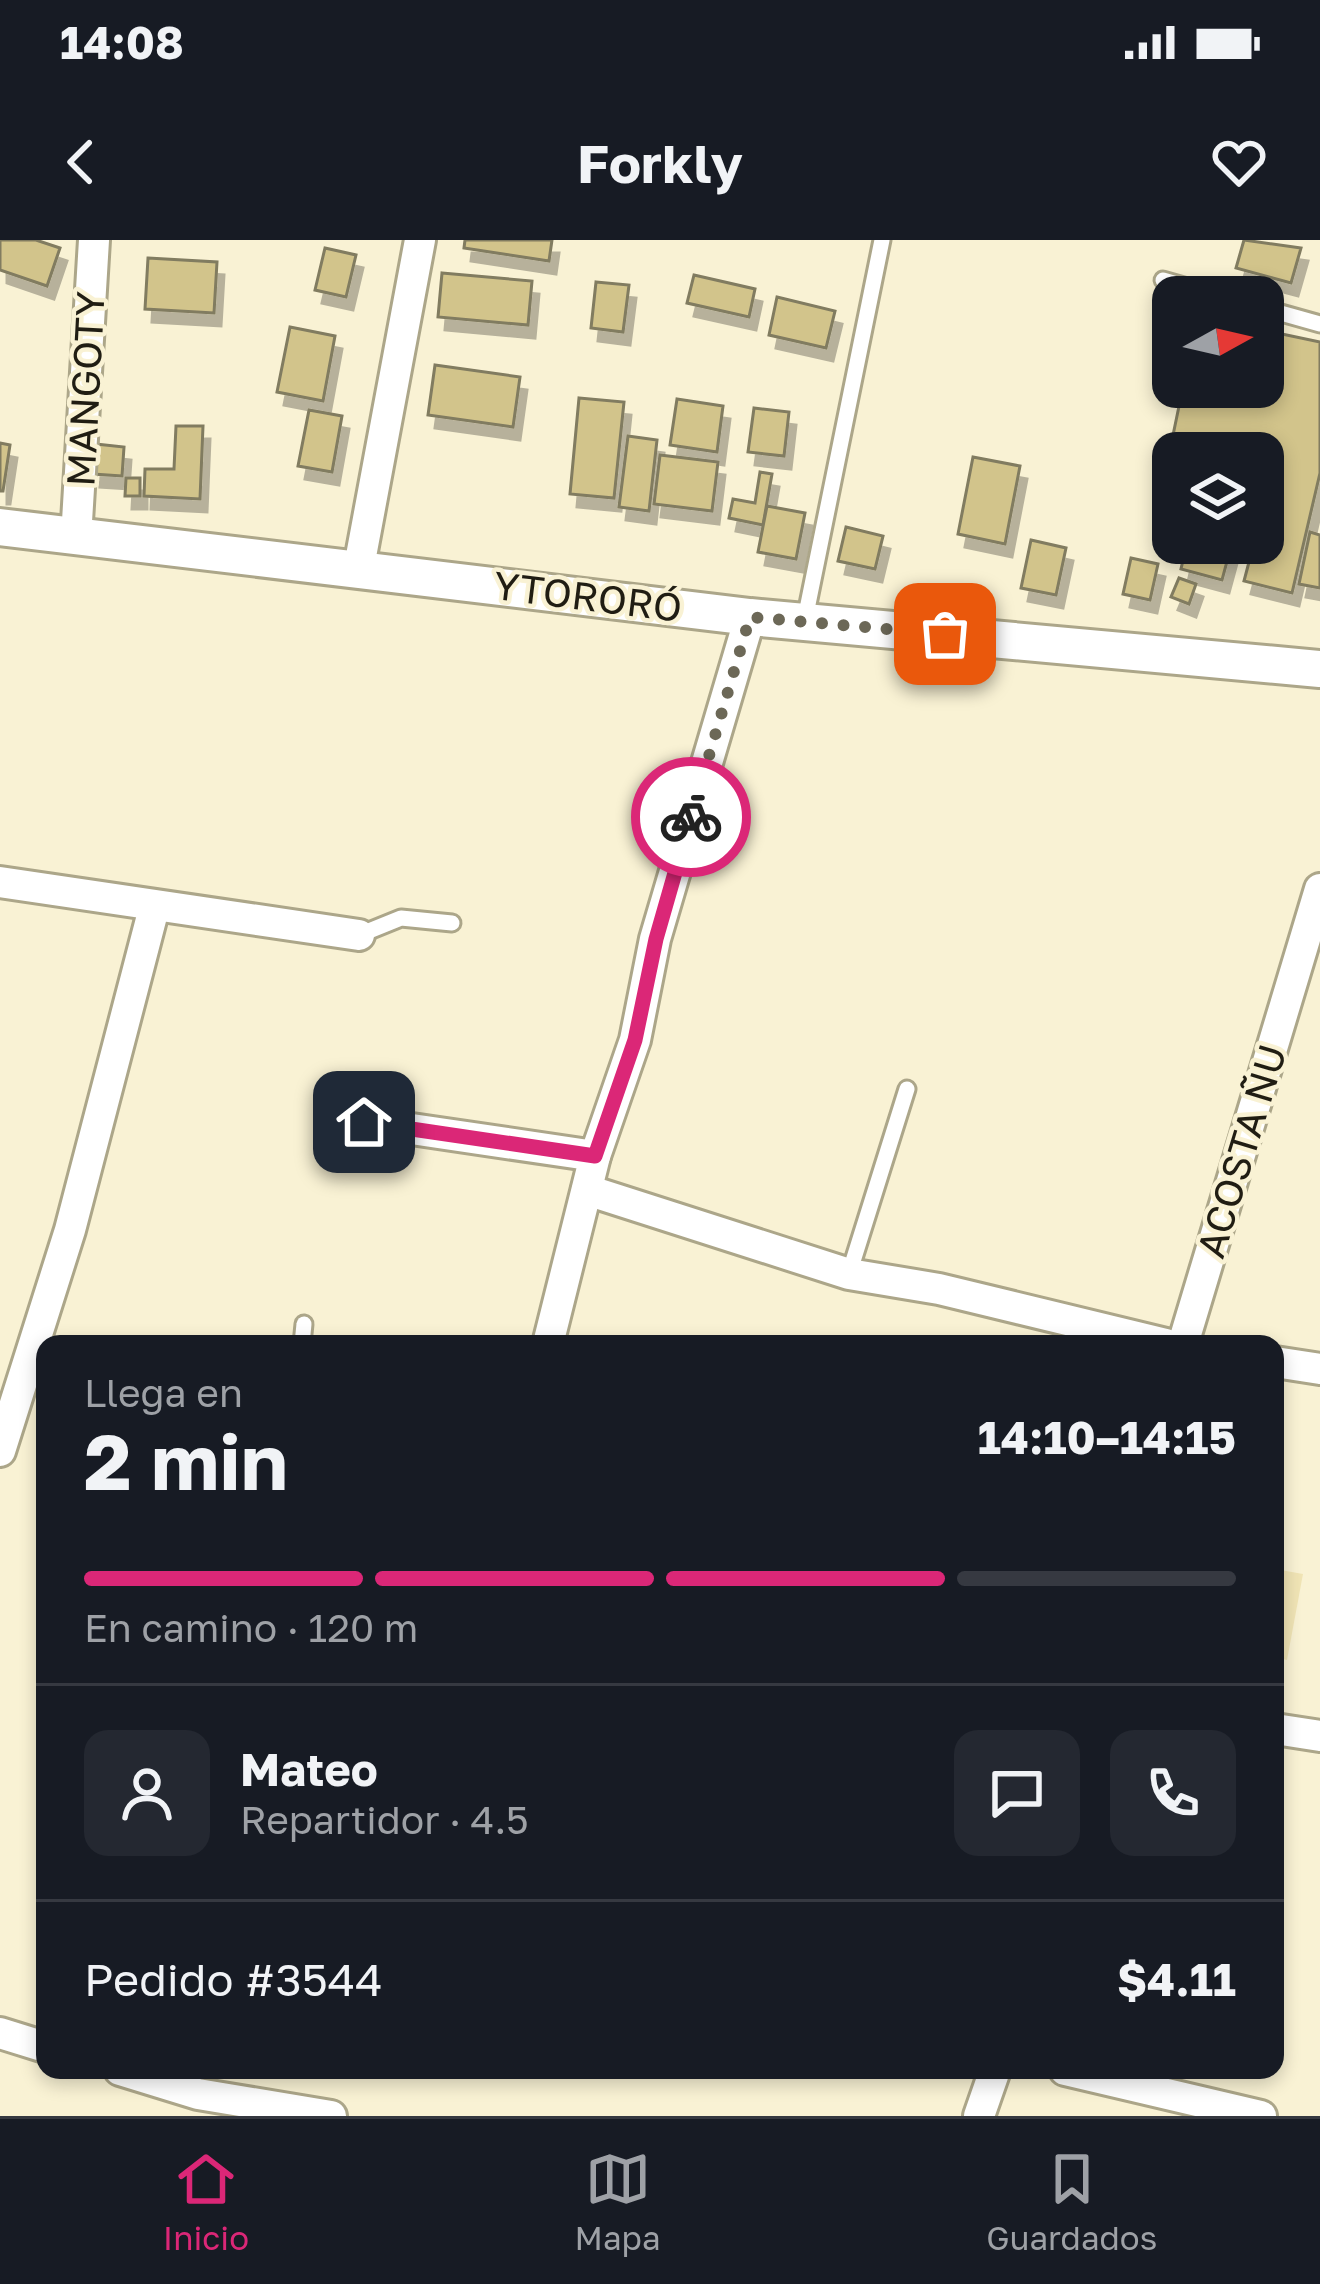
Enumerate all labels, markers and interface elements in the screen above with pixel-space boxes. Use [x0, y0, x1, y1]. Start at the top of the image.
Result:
text: 14:08 [60, 15, 184, 69]
icon: back [48, 129, 114, 195]
icon: heart [1206, 129, 1272, 195]
text: Forkly [577, 130, 743, 195]
north arrow [1152, 276, 1284, 408]
map controls [1152, 276, 1284, 564]
street label: MANGOTY [56, 290, 114, 488]
button: layers [1152, 432, 1284, 564]
street label: YTORORÓ [491, 561, 685, 631]
pin [894, 583, 996, 685]
icon: bag [912, 601, 978, 667]
courier [631, 757, 751, 877]
icon: bike [658, 784, 724, 850]
street label: ACOSTA ÑU [1186, 1039, 1296, 1263]
pin [313, 1071, 415, 1173]
icon: home [331, 1089, 397, 1155]
text: Llega en [84, 1369, 243, 1416]
text: 14:10–14:15 [978, 1410, 1236, 1464]
text: 2 min [84, 1414, 288, 1507]
text: En camino · 120 m [84, 1604, 418, 1651]
button: person [84, 1730, 210, 1856]
button: chat [954, 1730, 1080, 1856]
button: phone [1110, 1730, 1236, 1856]
text: Mateo [240, 1742, 378, 1796]
text: Repartidor · 4.5 [240, 1796, 529, 1843]
text: Pedido #3544 [84, 1952, 383, 2006]
text: $4.11 [1117, 1952, 1236, 2006]
tab: Inicio [163, 2146, 249, 2257]
tab: Mapa [575, 2146, 661, 2257]
tab: Guardados [986, 2146, 1157, 2257]

